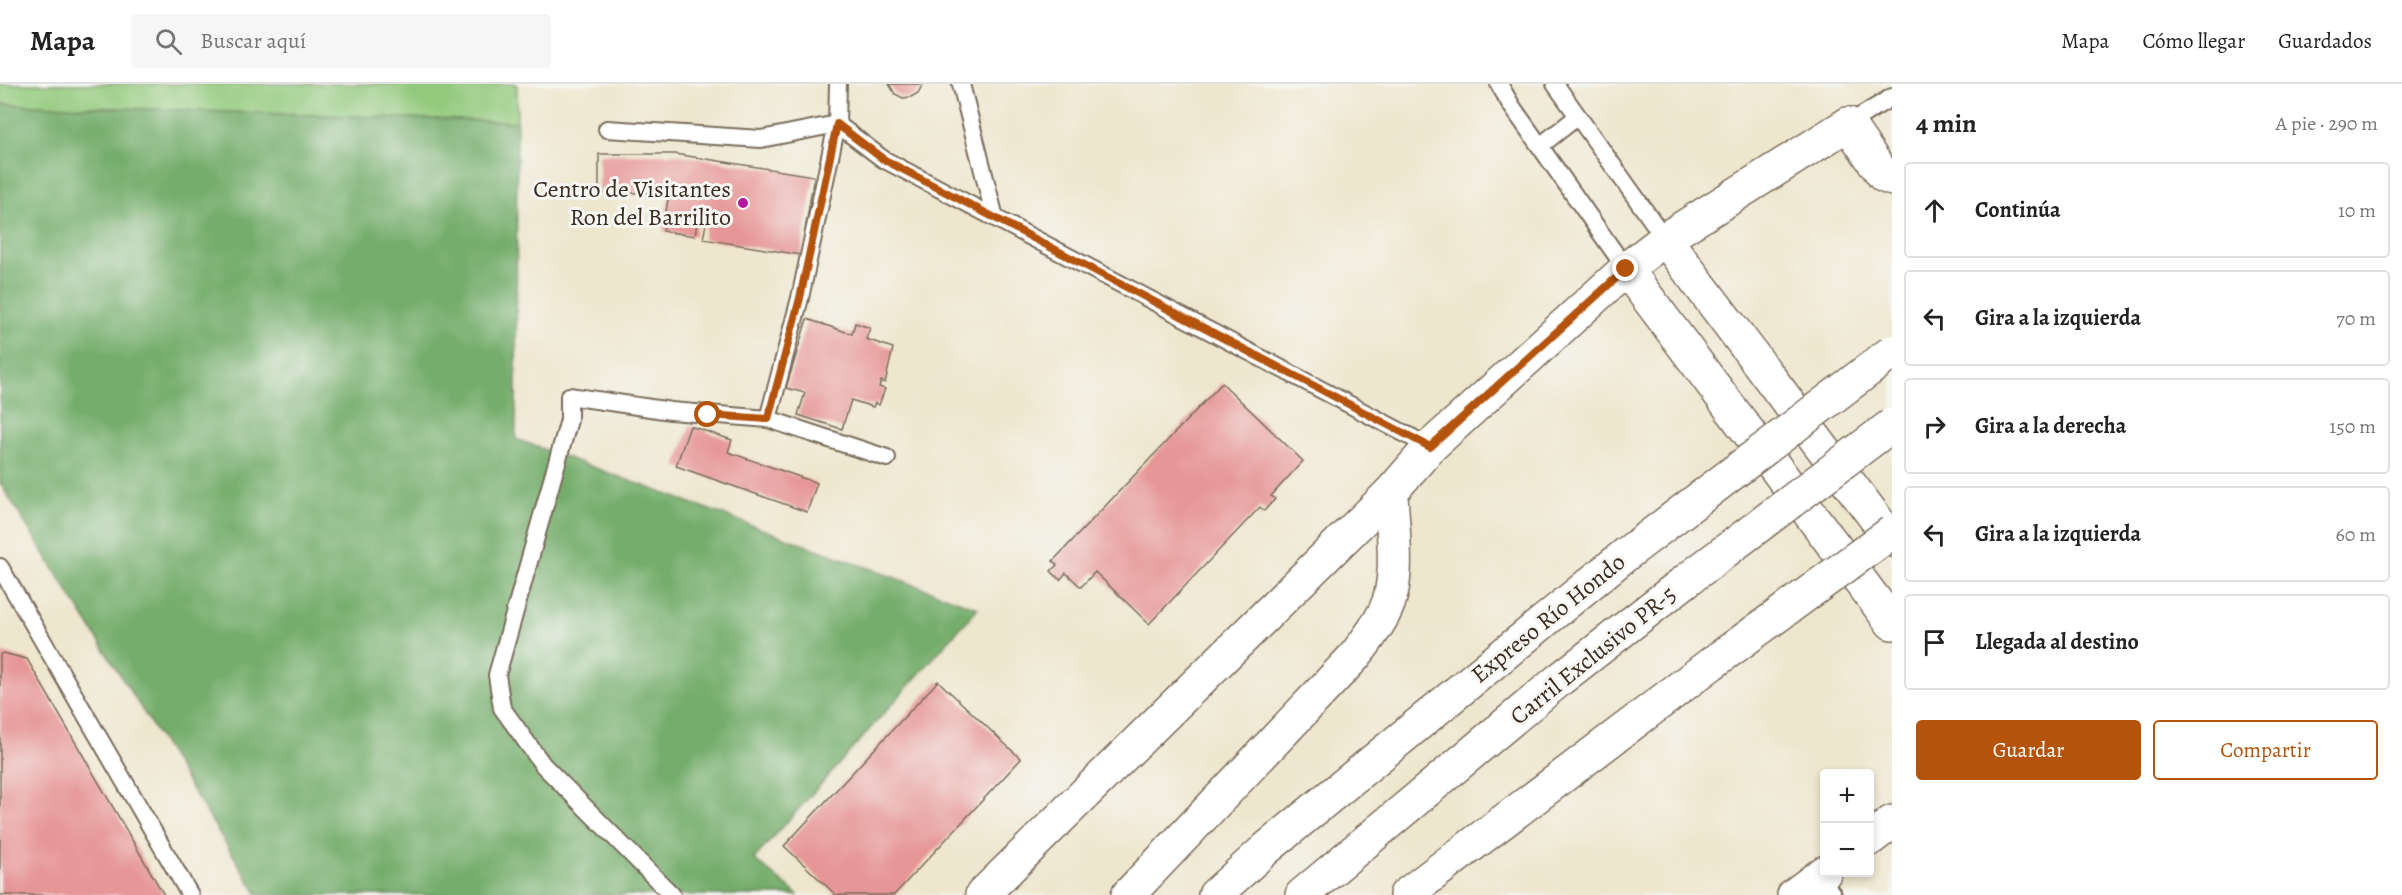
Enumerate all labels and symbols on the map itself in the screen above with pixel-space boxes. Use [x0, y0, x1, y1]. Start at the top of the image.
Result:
place label: Centro de Visitantes Ron del Barrilito [533, 173, 731, 233]
marker: Centro de Visitantes Ron del Barrilito [736, 196, 750, 210]
route end [1612, 255, 1638, 281]
route start [694, 401, 720, 427]
street label: Expreso Río Hondo [1464, 546, 1632, 690]
street label: Carril Exclusivo PR-5 [1503, 578, 1683, 732]

